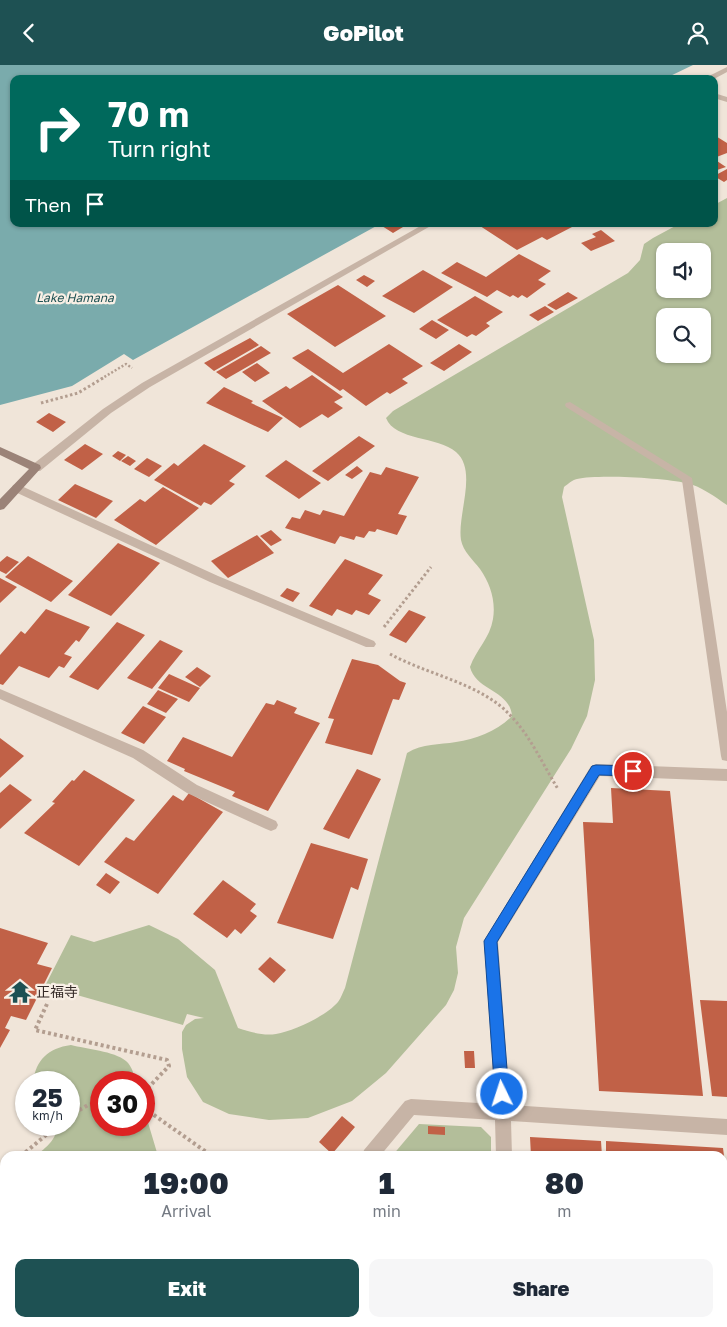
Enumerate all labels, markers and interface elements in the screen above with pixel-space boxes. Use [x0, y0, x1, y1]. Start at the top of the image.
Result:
icon: back [15, 19, 43, 47]
text: GoPilot [323, 19, 404, 46]
icon: person [684, 19, 712, 47]
text: 70 m [108, 93, 189, 135]
icon: right [25, 95, 90, 160]
text: Turn right [108, 135, 211, 162]
icon: arrive [81, 190, 109, 218]
text: Then [25, 193, 71, 216]
map controls [656, 243, 711, 363]
button: sound [656, 243, 711, 298]
water label: Lake Hamana [36, 290, 115, 305]
button: search [656, 308, 711, 363]
pin [612, 750, 654, 792]
icon: arrive [619, 757, 647, 785]
temple icon: 正福寺 [7, 979, 33, 1005]
place label: 正福寺 [36, 983, 78, 1000]
position arrow [475, 1067, 527, 1119]
speed limit sign: 30 [90, 1071, 155, 1136]
text: 25 [32, 1082, 63, 1113]
text: km/h [32, 1108, 63, 1123]
text: 19:00 [144, 1165, 229, 1201]
text: 1 [379, 1165, 395, 1201]
text: 80 [545, 1165, 584, 1201]
text: Arrival [161, 1201, 211, 1221]
text: min [373, 1201, 401, 1221]
text: m [557, 1201, 571, 1221]
button: Exit [15, 1259, 359, 1317]
button: Share [369, 1259, 713, 1317]

